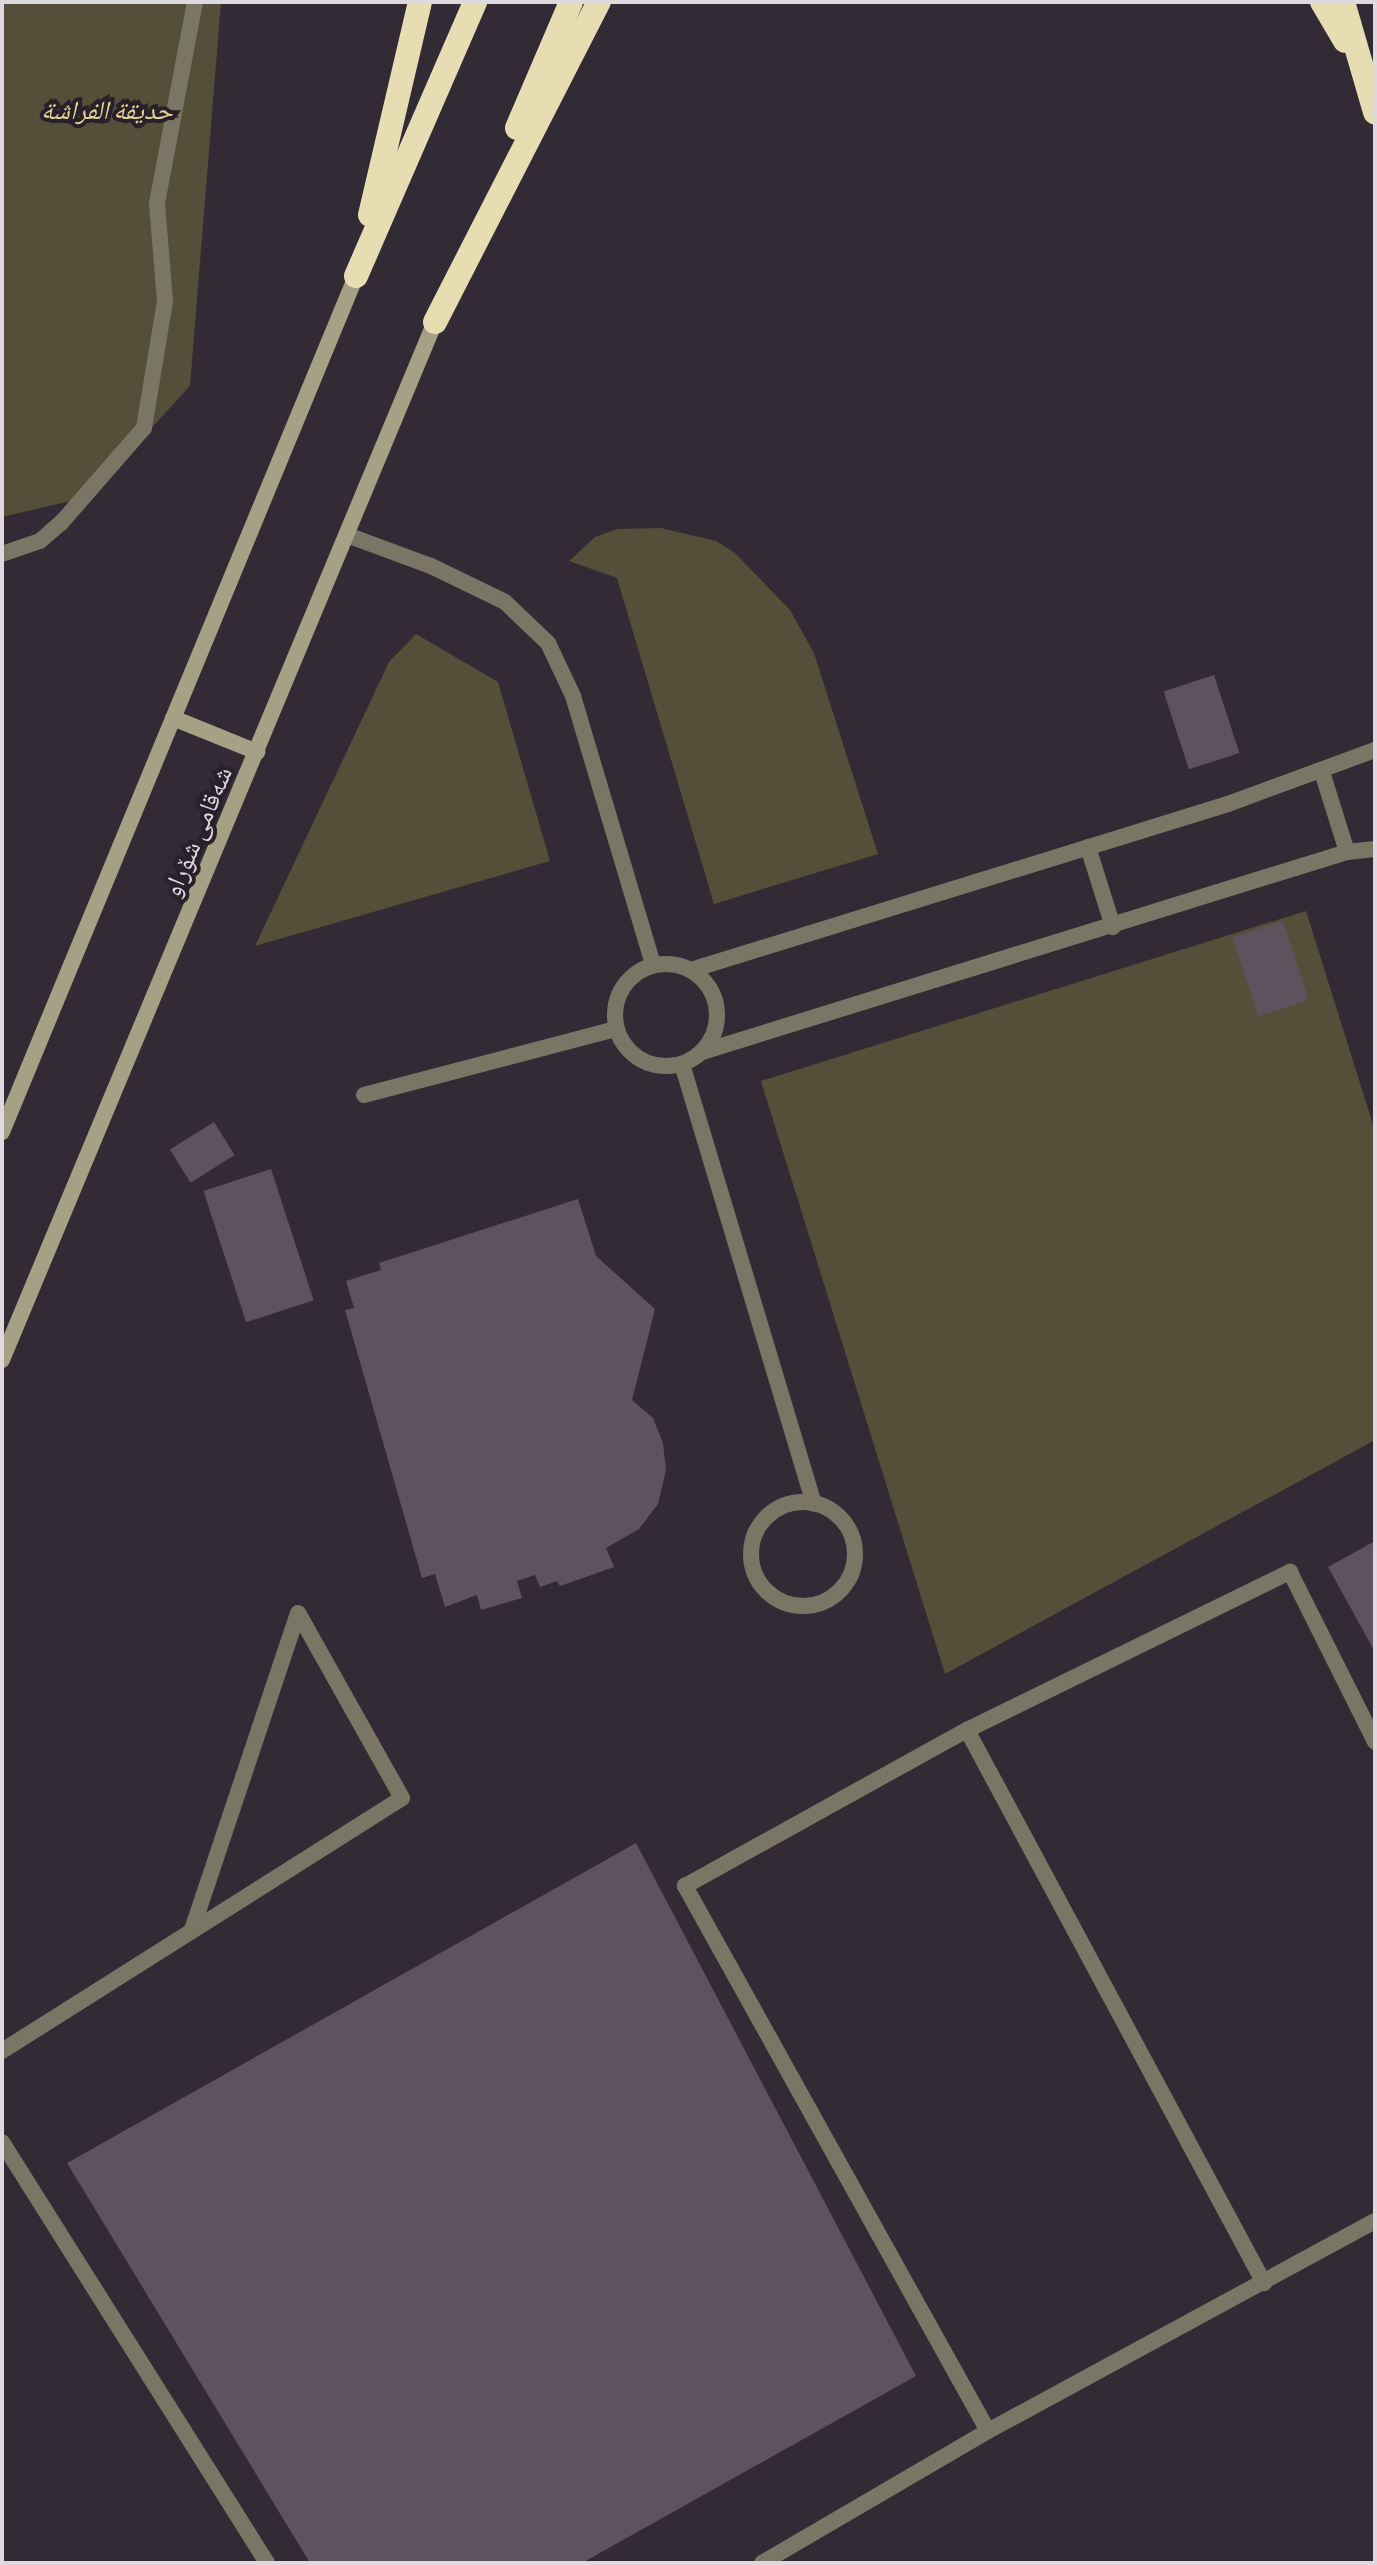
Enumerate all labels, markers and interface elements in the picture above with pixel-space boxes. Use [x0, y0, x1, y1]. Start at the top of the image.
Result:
park label: حديقة الفراشة [41, 95, 173, 127]
street label: شەقامی شۆراو [157, 762, 239, 902]

